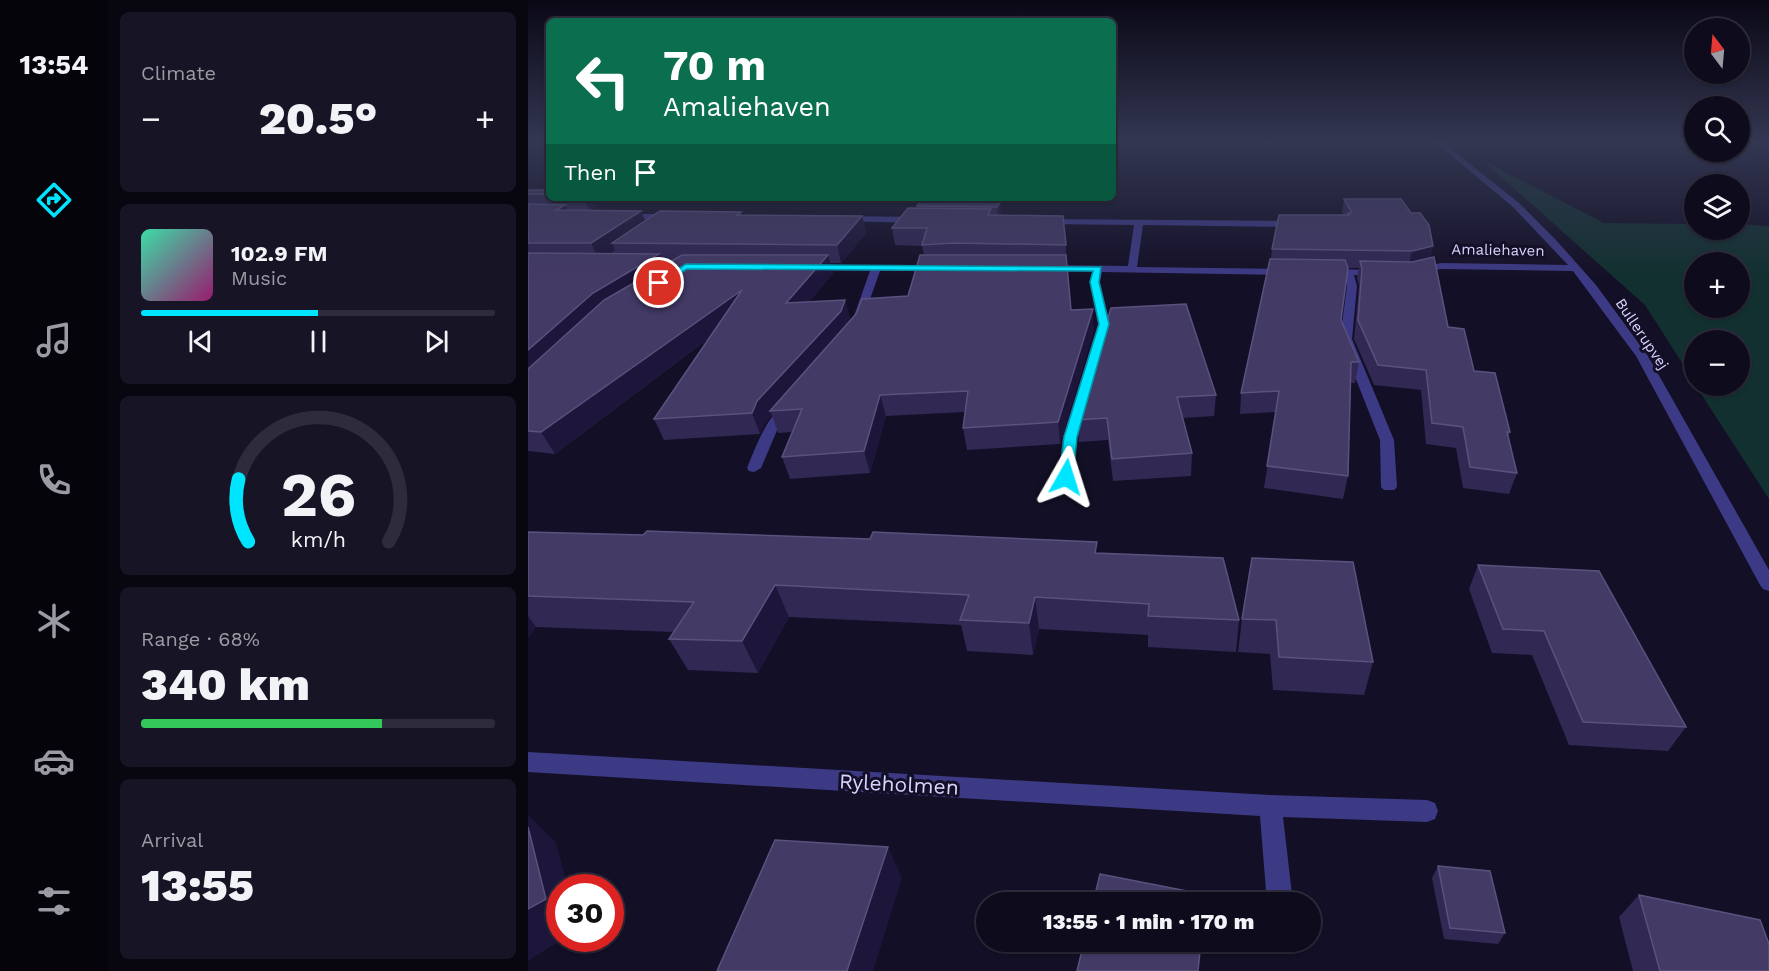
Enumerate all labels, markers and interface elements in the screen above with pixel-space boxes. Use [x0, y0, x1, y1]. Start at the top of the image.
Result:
north arrow [1684, 18, 1750, 84]
map controls [1684, 18, 1750, 396]
text: 70 m [663, 41, 766, 90]
icon: left [564, 42, 642, 120]
text: 13:54 [20, 49, 89, 81]
text: Climate [141, 61, 216, 85]
text: Amaliehaven [663, 91, 831, 123]
text: 20.5° [259, 92, 377, 145]
button: search [1684, 96, 1750, 162]
text: − [141, 99, 161, 138]
text: + [475, 99, 495, 138]
icon: arrive [629, 156, 662, 189]
text: Then [564, 160, 617, 185]
button: layers [1684, 174, 1750, 240]
icon: directions [33, 179, 75, 221]
street label: Amaliehaven [1451, 240, 1545, 260]
text: 102.9 FM [231, 241, 327, 266]
button: + [1684, 252, 1750, 318]
pin [633, 257, 684, 308]
text: Music [231, 266, 287, 290]
icon: arrive [642, 266, 675, 299]
street label: Bullerupvej [1612, 295, 1672, 373]
icon: music [33, 319, 75, 361]
icon: previous [184, 325, 217, 358]
icon: pause [302, 325, 335, 358]
icon: next [420, 325, 453, 358]
button: − [1684, 330, 1750, 396]
position arrow [1034, 445, 1098, 509]
icon: phone [33, 459, 75, 501]
text: 26 [280, 459, 356, 532]
text: km/h [290, 528, 346, 553]
icon: climate [33, 600, 75, 642]
text: Range · 68% [141, 627, 260, 651]
text: 340 km [141, 658, 310, 711]
icon: car [33, 740, 75, 782]
street label: Ryleholmen [839, 768, 959, 800]
text: Arrival [141, 828, 203, 852]
text: 13:55 [141, 859, 254, 912]
speed limit sign: 30 [546, 874, 624, 952]
icon: filters [33, 880, 75, 922]
text: 13:55 · 1 min · 170 m [1043, 909, 1254, 934]

